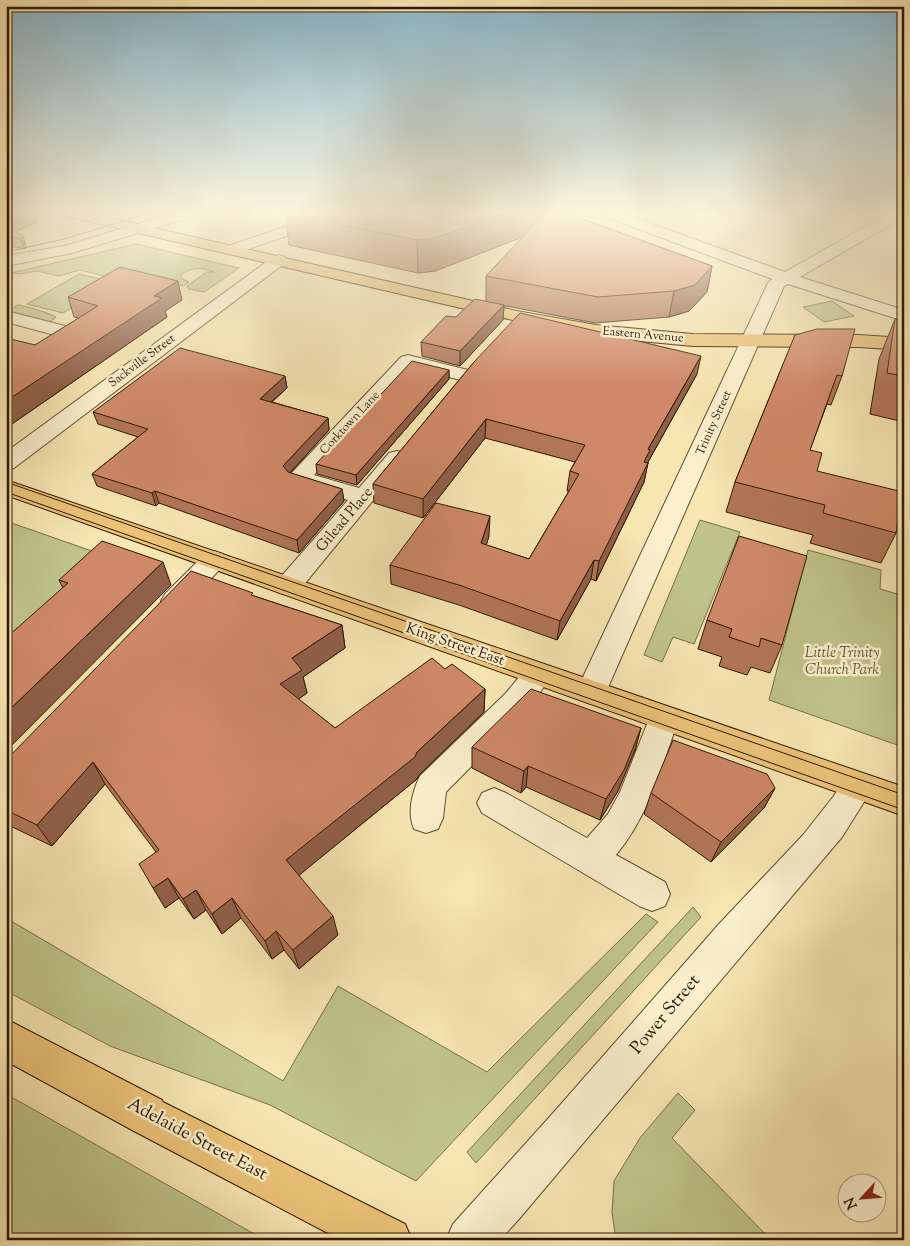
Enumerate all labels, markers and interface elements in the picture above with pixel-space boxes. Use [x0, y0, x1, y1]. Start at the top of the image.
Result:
street label: Eastern Avenue [602, 322, 685, 348]
street label: Sackville Street [105, 330, 179, 392]
street label: Corktown Lane [316, 387, 384, 459]
street label: Trinity Street [692, 388, 736, 458]
street label: Gilead Place [312, 483, 378, 557]
street label: King Street East [403, 618, 507, 672]
park label: Little Trinity Church Park [805, 643, 879, 681]
street label: Power Street [625, 969, 707, 1061]
street label: Adelaide Street East [122, 1092, 272, 1188]
north arrow [838, 1174, 888, 1224]
text: N [841, 1193, 864, 1212]

